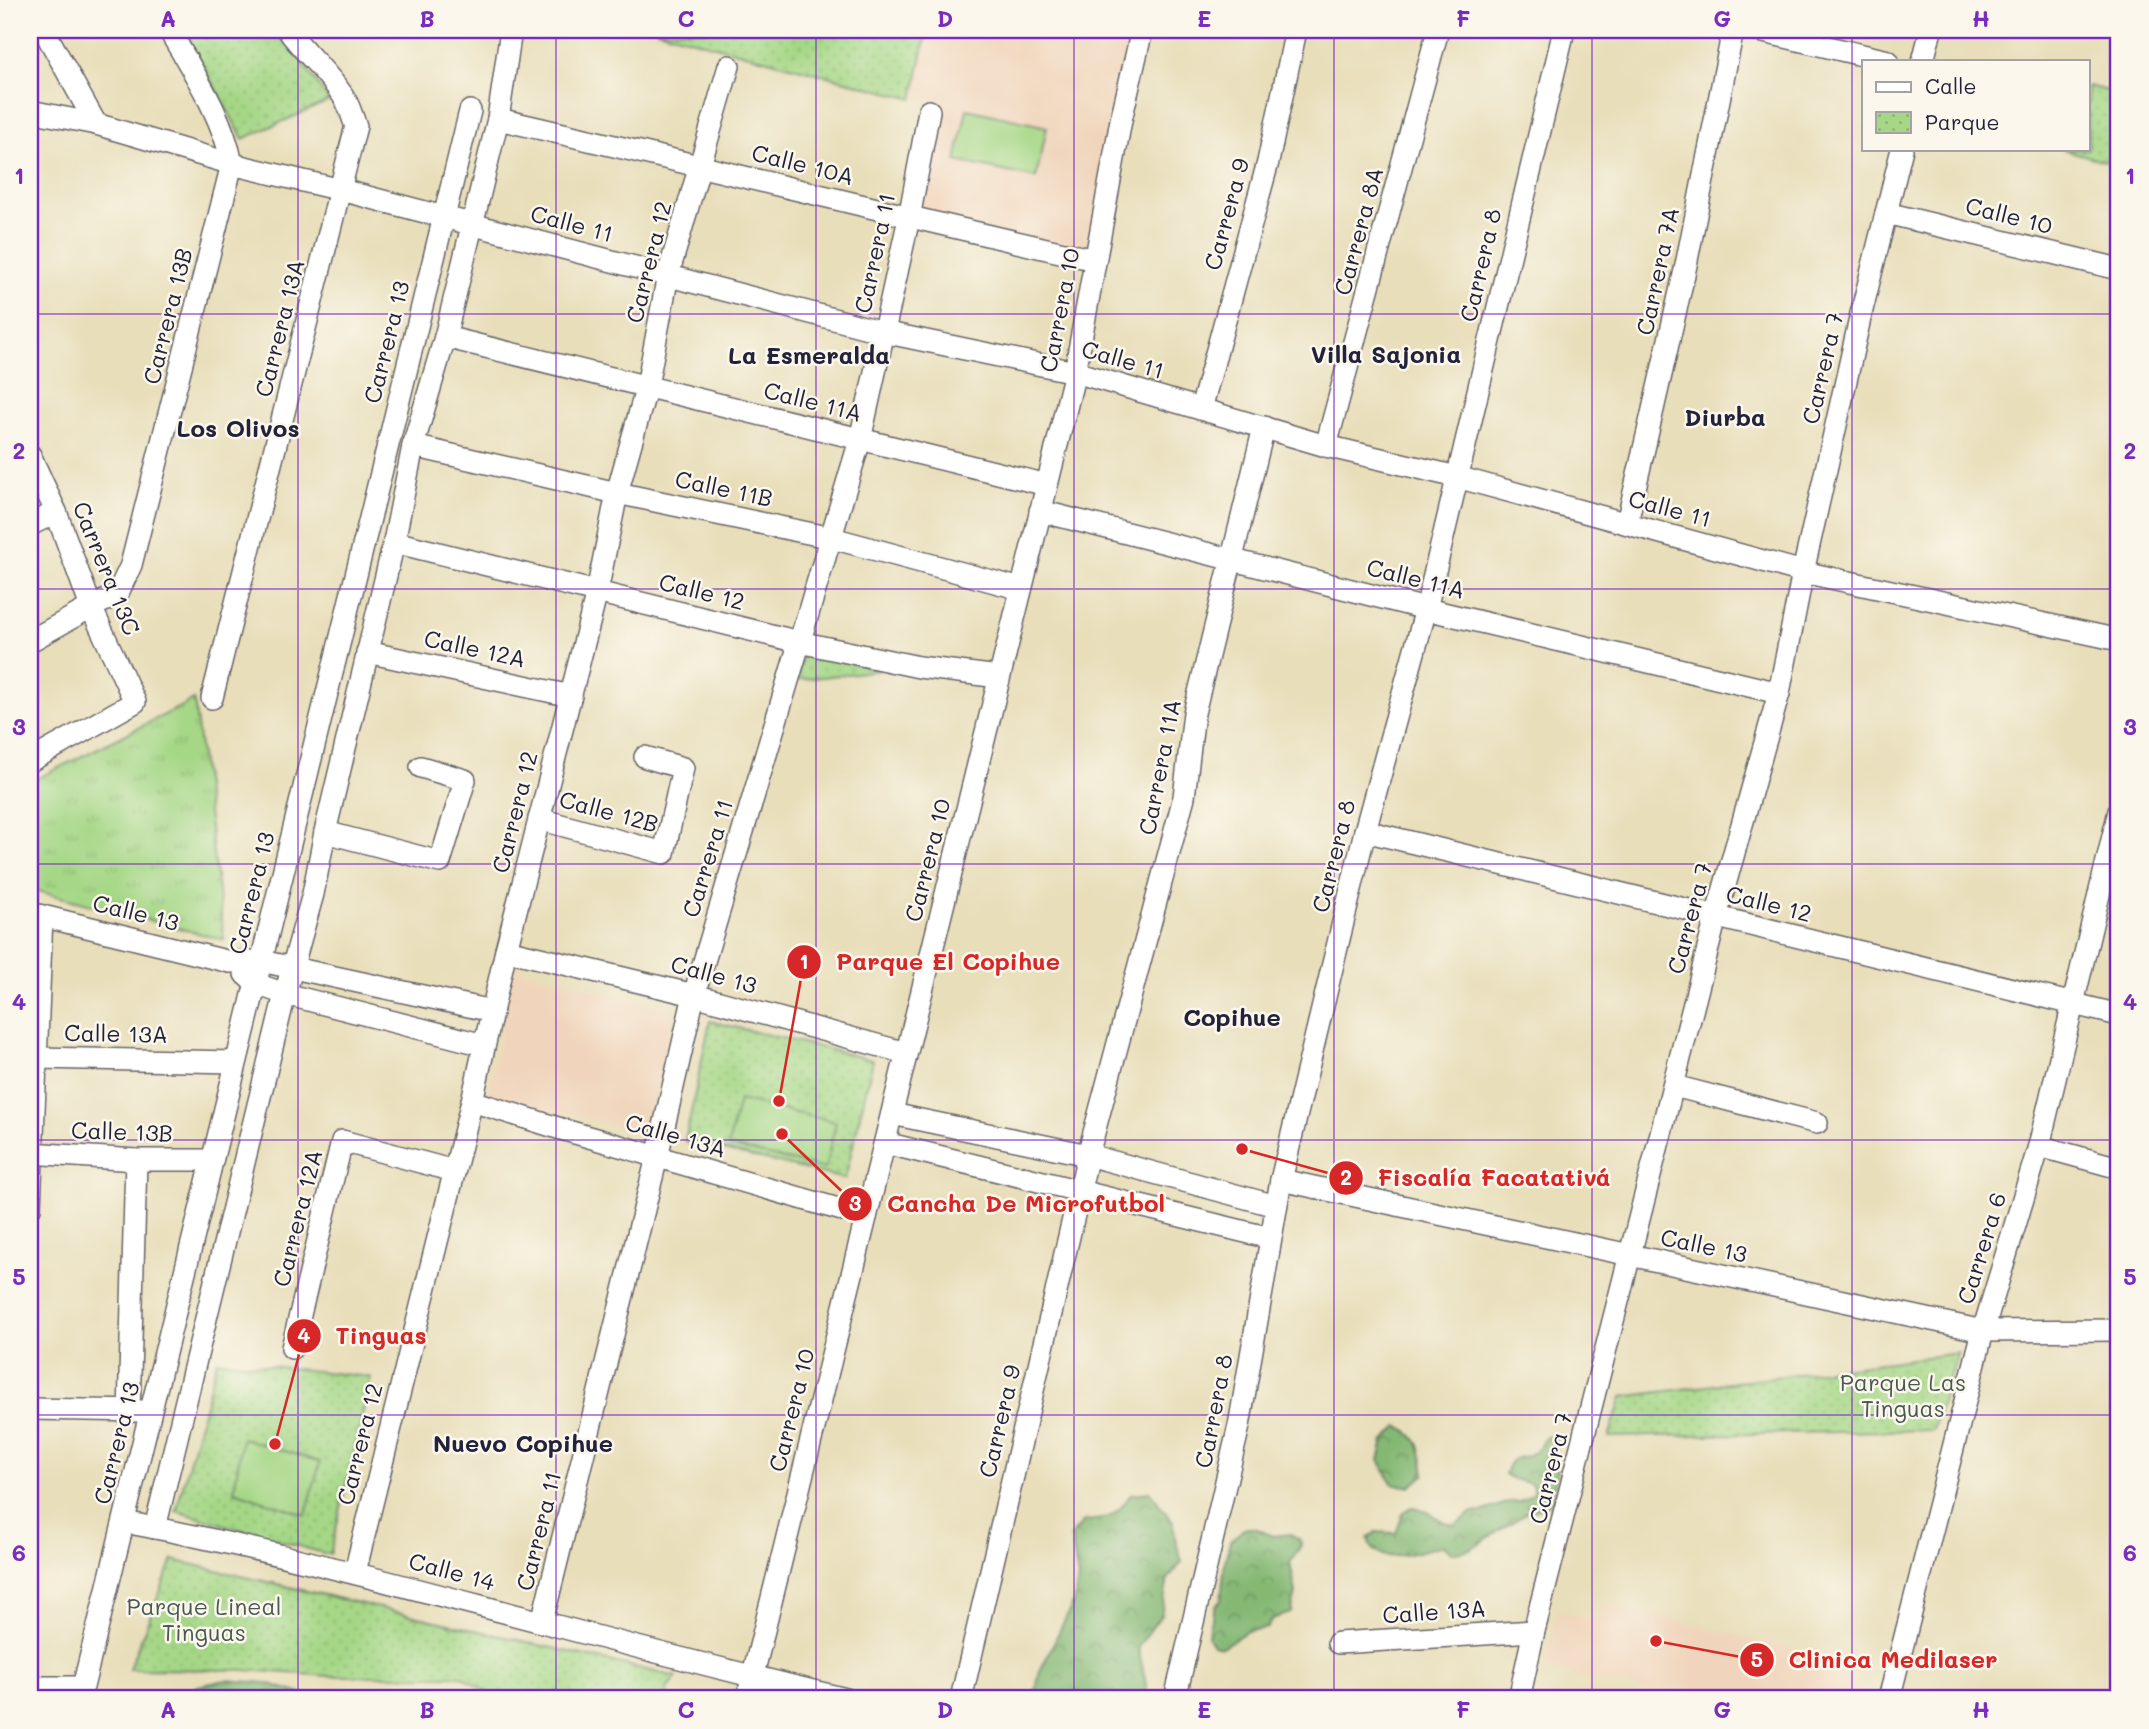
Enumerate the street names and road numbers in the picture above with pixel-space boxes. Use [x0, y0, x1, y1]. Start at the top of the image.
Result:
street label: Calle 10A [749, 137, 857, 191]
street label: Carrera 9 [1197, 155, 1255, 273]
street label: Carrera 8A [1327, 164, 1389, 298]
street label: Carrera 11 [847, 190, 901, 316]
street label: Calle 10 [1962, 190, 2056, 240]
street label: Calle 11 [527, 198, 617, 248]
street label: Carrera 12 [618, 198, 678, 326]
street label: Carrera 7A [1629, 204, 1685, 338]
street label: Carrera 8 [1452, 205, 1508, 325]
street label: Carrera 13B [136, 245, 198, 387]
street label: Carrera 10 [1032, 245, 1086, 375]
street label: Carrera 13A [247, 256, 311, 400]
street label: Carrera 13 [356, 278, 416, 406]
street label: Carrera 7 [1795, 309, 1849, 427]
street label: Calle 11 [1078, 333, 1168, 385]
street label: Calle 11A [761, 374, 865, 428]
street label: Calle 11B [673, 463, 775, 513]
street label: Calle 11 [1625, 483, 1715, 533]
street label: Carrera 13C [67, 497, 147, 639]
street label: Calle 11A [1364, 551, 1468, 605]
street label: Calle 12 [656, 566, 748, 616]
street label: Calle 12A [422, 623, 528, 673]
street label: Carrera 11A [1131, 697, 1187, 837]
street label: Carrera 12 [484, 748, 544, 876]
street label: Calle 12B [556, 783, 662, 839]
street label: Carrera 11 [675, 795, 739, 921]
street label: Carrera 10 [897, 795, 957, 925]
street label: Carrera 8 [1305, 796, 1362, 916]
street label: Carrera 13 [221, 829, 281, 957]
street label: Carrera 7 [1660, 859, 1718, 977]
street label: Calle 12 [1723, 878, 1815, 928]
street label: Calle 13 [90, 887, 182, 937]
street label: Calle 13 [668, 948, 760, 1000]
street label: Calle 13A [64, 1017, 168, 1049]
street label: Calle 13A [622, 1106, 730, 1164]
street label: Calle 13B [71, 1114, 173, 1148]
street label: Carrera 12A [265, 1146, 329, 1290]
street label: Carrera 6 [1950, 1189, 2012, 1307]
street label: Calle 13 [1658, 1221, 1750, 1269]
street label: Carrera 10 [761, 1345, 821, 1475]
street label: Carrera 8 [1187, 1352, 1239, 1470]
street label: Carrera 9 [971, 1362, 1027, 1480]
street label: Carrera 13 [86, 1379, 146, 1507]
street label: Carrera 12 [329, 1380, 389, 1508]
street label: Carrera 7 [1522, 1409, 1578, 1527]
street label: Carrera 11 [509, 1468, 567, 1594]
street label: Calle 14 [406, 1545, 499, 1597]
street label: Calle 13A [1381, 1592, 1487, 1630]

